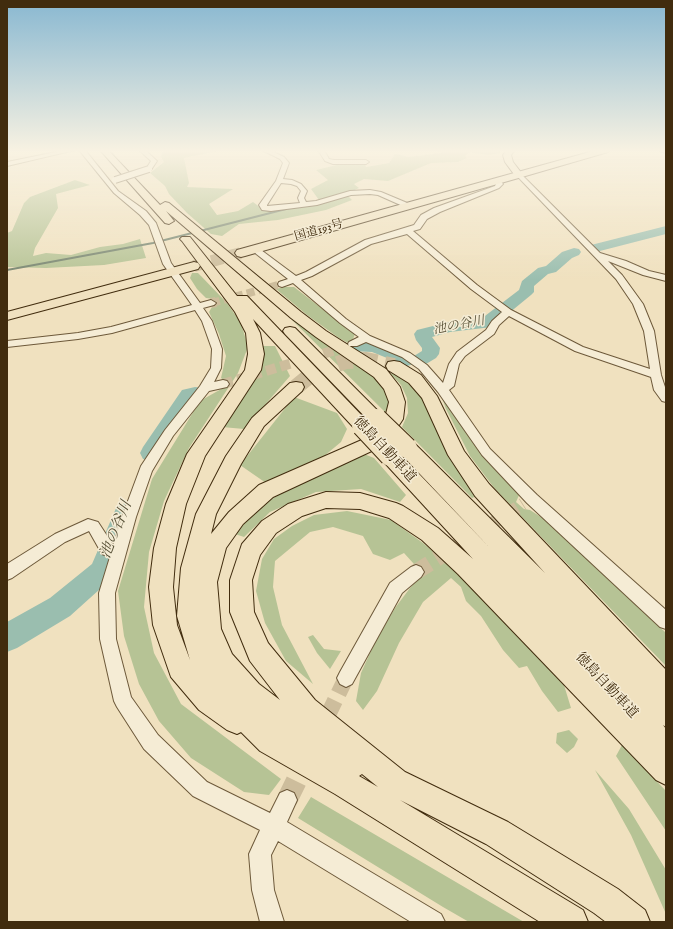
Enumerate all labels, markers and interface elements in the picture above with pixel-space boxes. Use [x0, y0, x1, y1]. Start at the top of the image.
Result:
street label: 国道193号 [293, 217, 345, 245]
water label: 池の谷川 [432, 313, 486, 339]
street label: 徳島自動車道 [349, 414, 419, 486]
water label: 池の谷川 [97, 499, 137, 561]
street label: 徳島自動車道 [571, 650, 641, 722]

